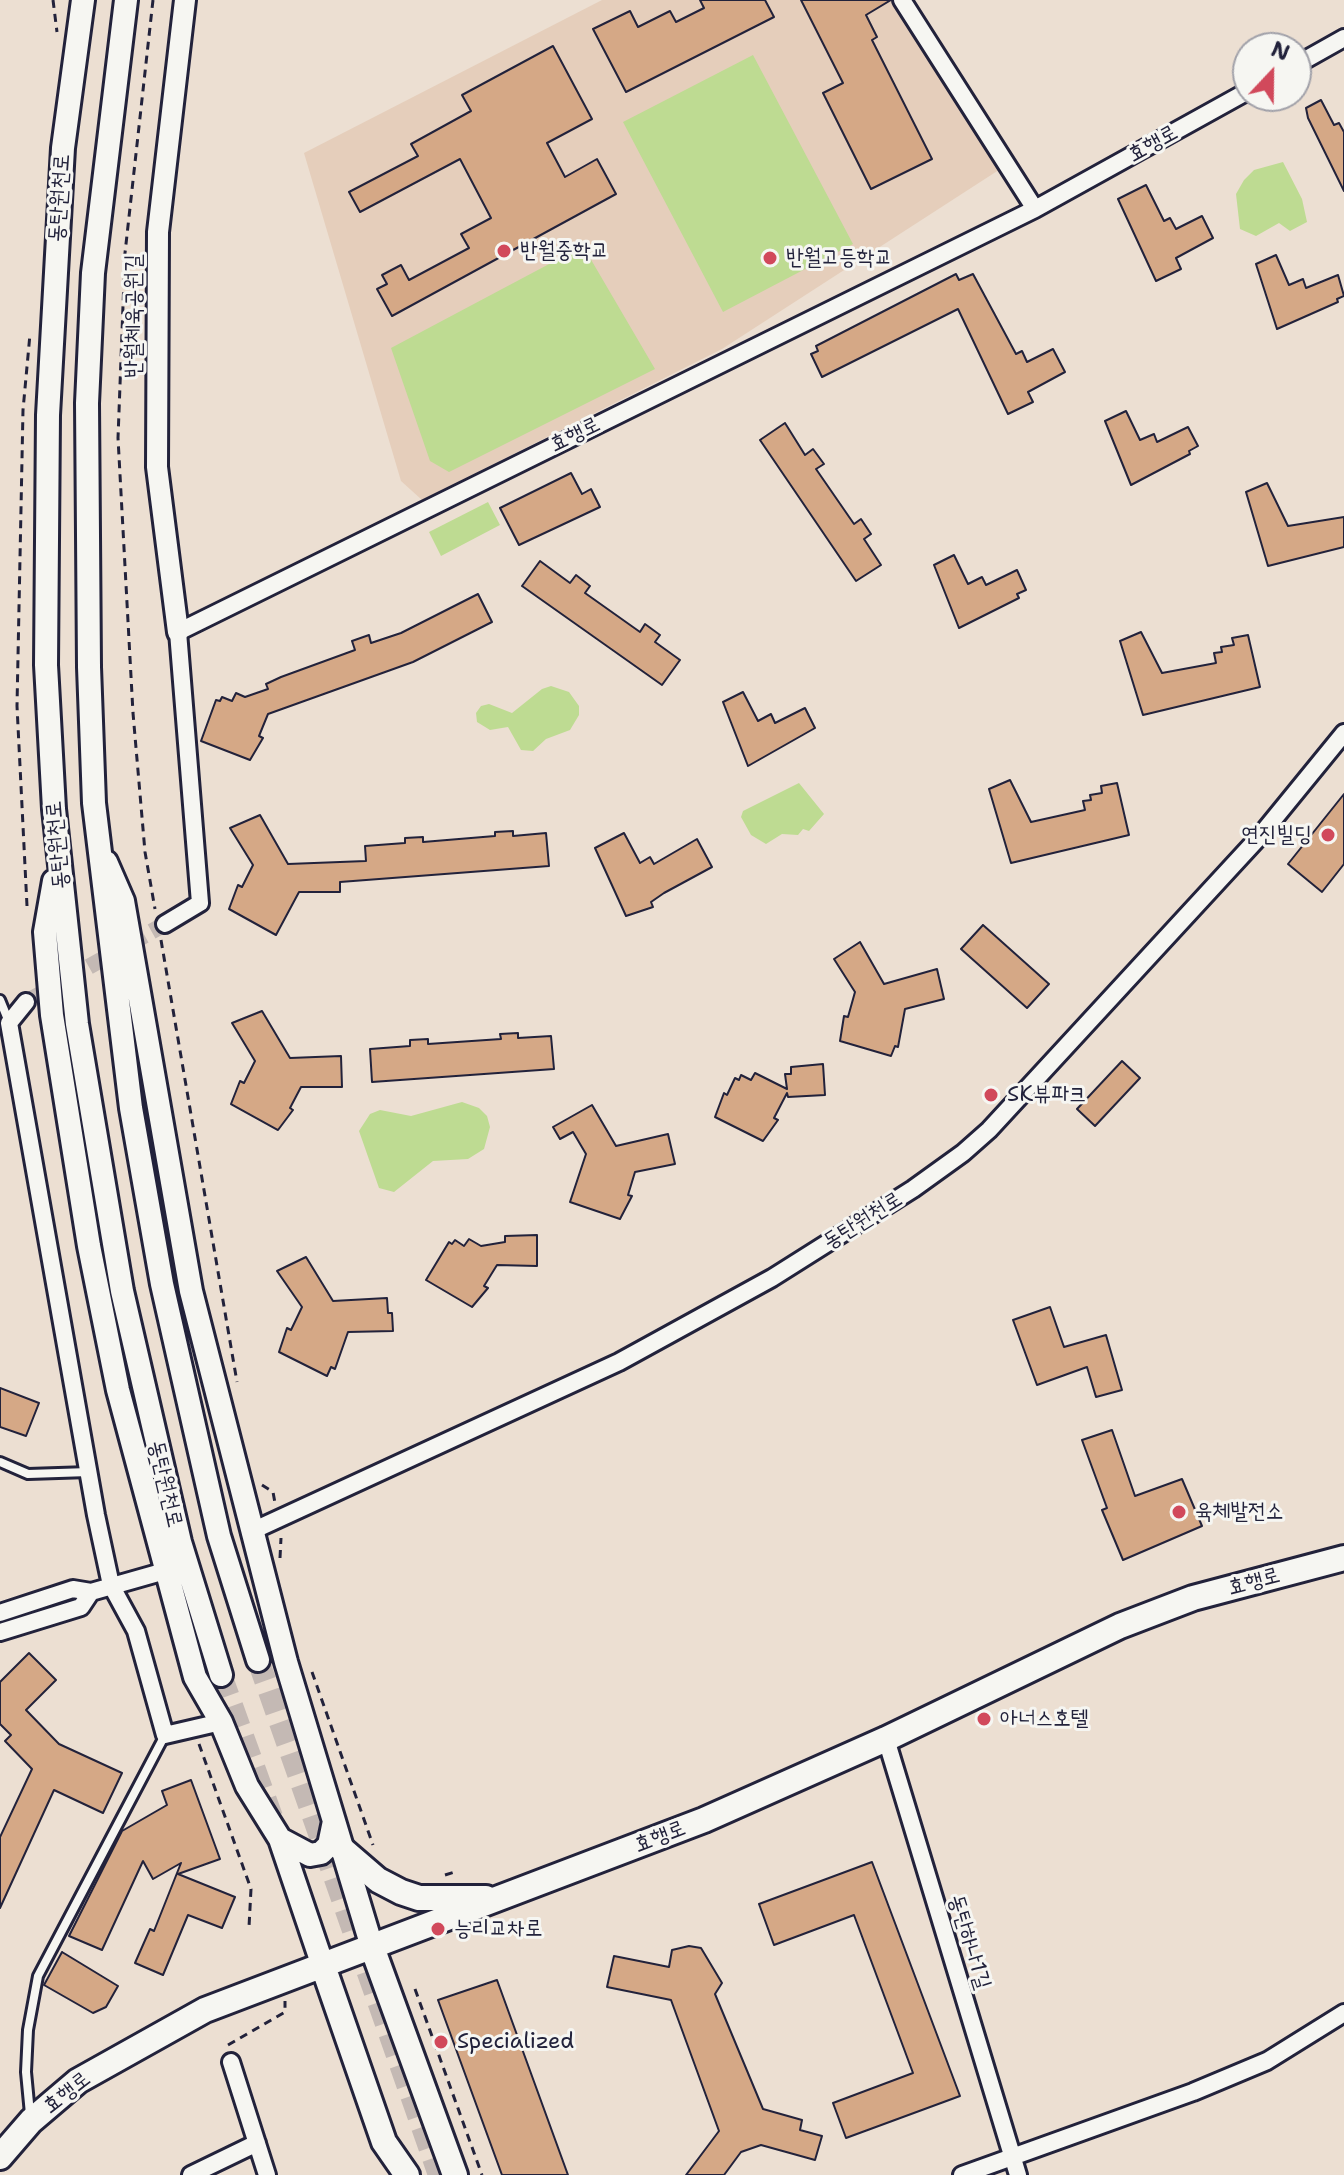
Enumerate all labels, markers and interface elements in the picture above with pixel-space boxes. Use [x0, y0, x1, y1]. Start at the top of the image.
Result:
north arrow [1232, 32, 1312, 112]
text: N [1267, 34, 1294, 68]
street label: 효행로 [1123, 120, 1183, 168]
street label: 동탄원천로 [44, 153, 76, 243]
place label: 반월중학교 [520, 238, 609, 264]
marker: 반월중학교 [495, 242, 513, 260]
place label: 반월고등학교 [786, 245, 892, 271]
marker: 반월고등학교 [761, 249, 779, 267]
street label: 반월체육공원길 [121, 254, 147, 378]
street label: 효행로 [545, 411, 605, 459]
street label: 동탄원천로 [41, 800, 75, 890]
place label: 연진빌딩 [1241, 822, 1312, 848]
marker: 연진빌딩 [1319, 826, 1337, 844]
place label: SK뷰파크 [1007, 1082, 1087, 1108]
marker: SK뷰파크 [982, 1086, 1000, 1104]
street label: 동탄원천로 [818, 1186, 908, 1256]
street label: 동탄원천로 [142, 1438, 188, 1530]
place label: 육체발전소 [1195, 1499, 1284, 1525]
marker: 육체발전소 [1170, 1503, 1188, 1521]
street label: 효행로 [1225, 1562, 1283, 1602]
place label: 아너스호텔 [1000, 1706, 1089, 1732]
marker: 아너스호텔 [975, 1710, 993, 1728]
street label: 효행로 [630, 1815, 690, 1859]
street label: 동탄하나1길 [942, 1891, 996, 1993]
place label: 능리교차로 [454, 1916, 543, 1942]
marker: 능리교차로 [429, 1920, 447, 1938]
place label: Specialized [457, 2029, 574, 2055]
marker: Specialized [432, 2033, 450, 2051]
street label: 효행로 [38, 2066, 96, 2120]

